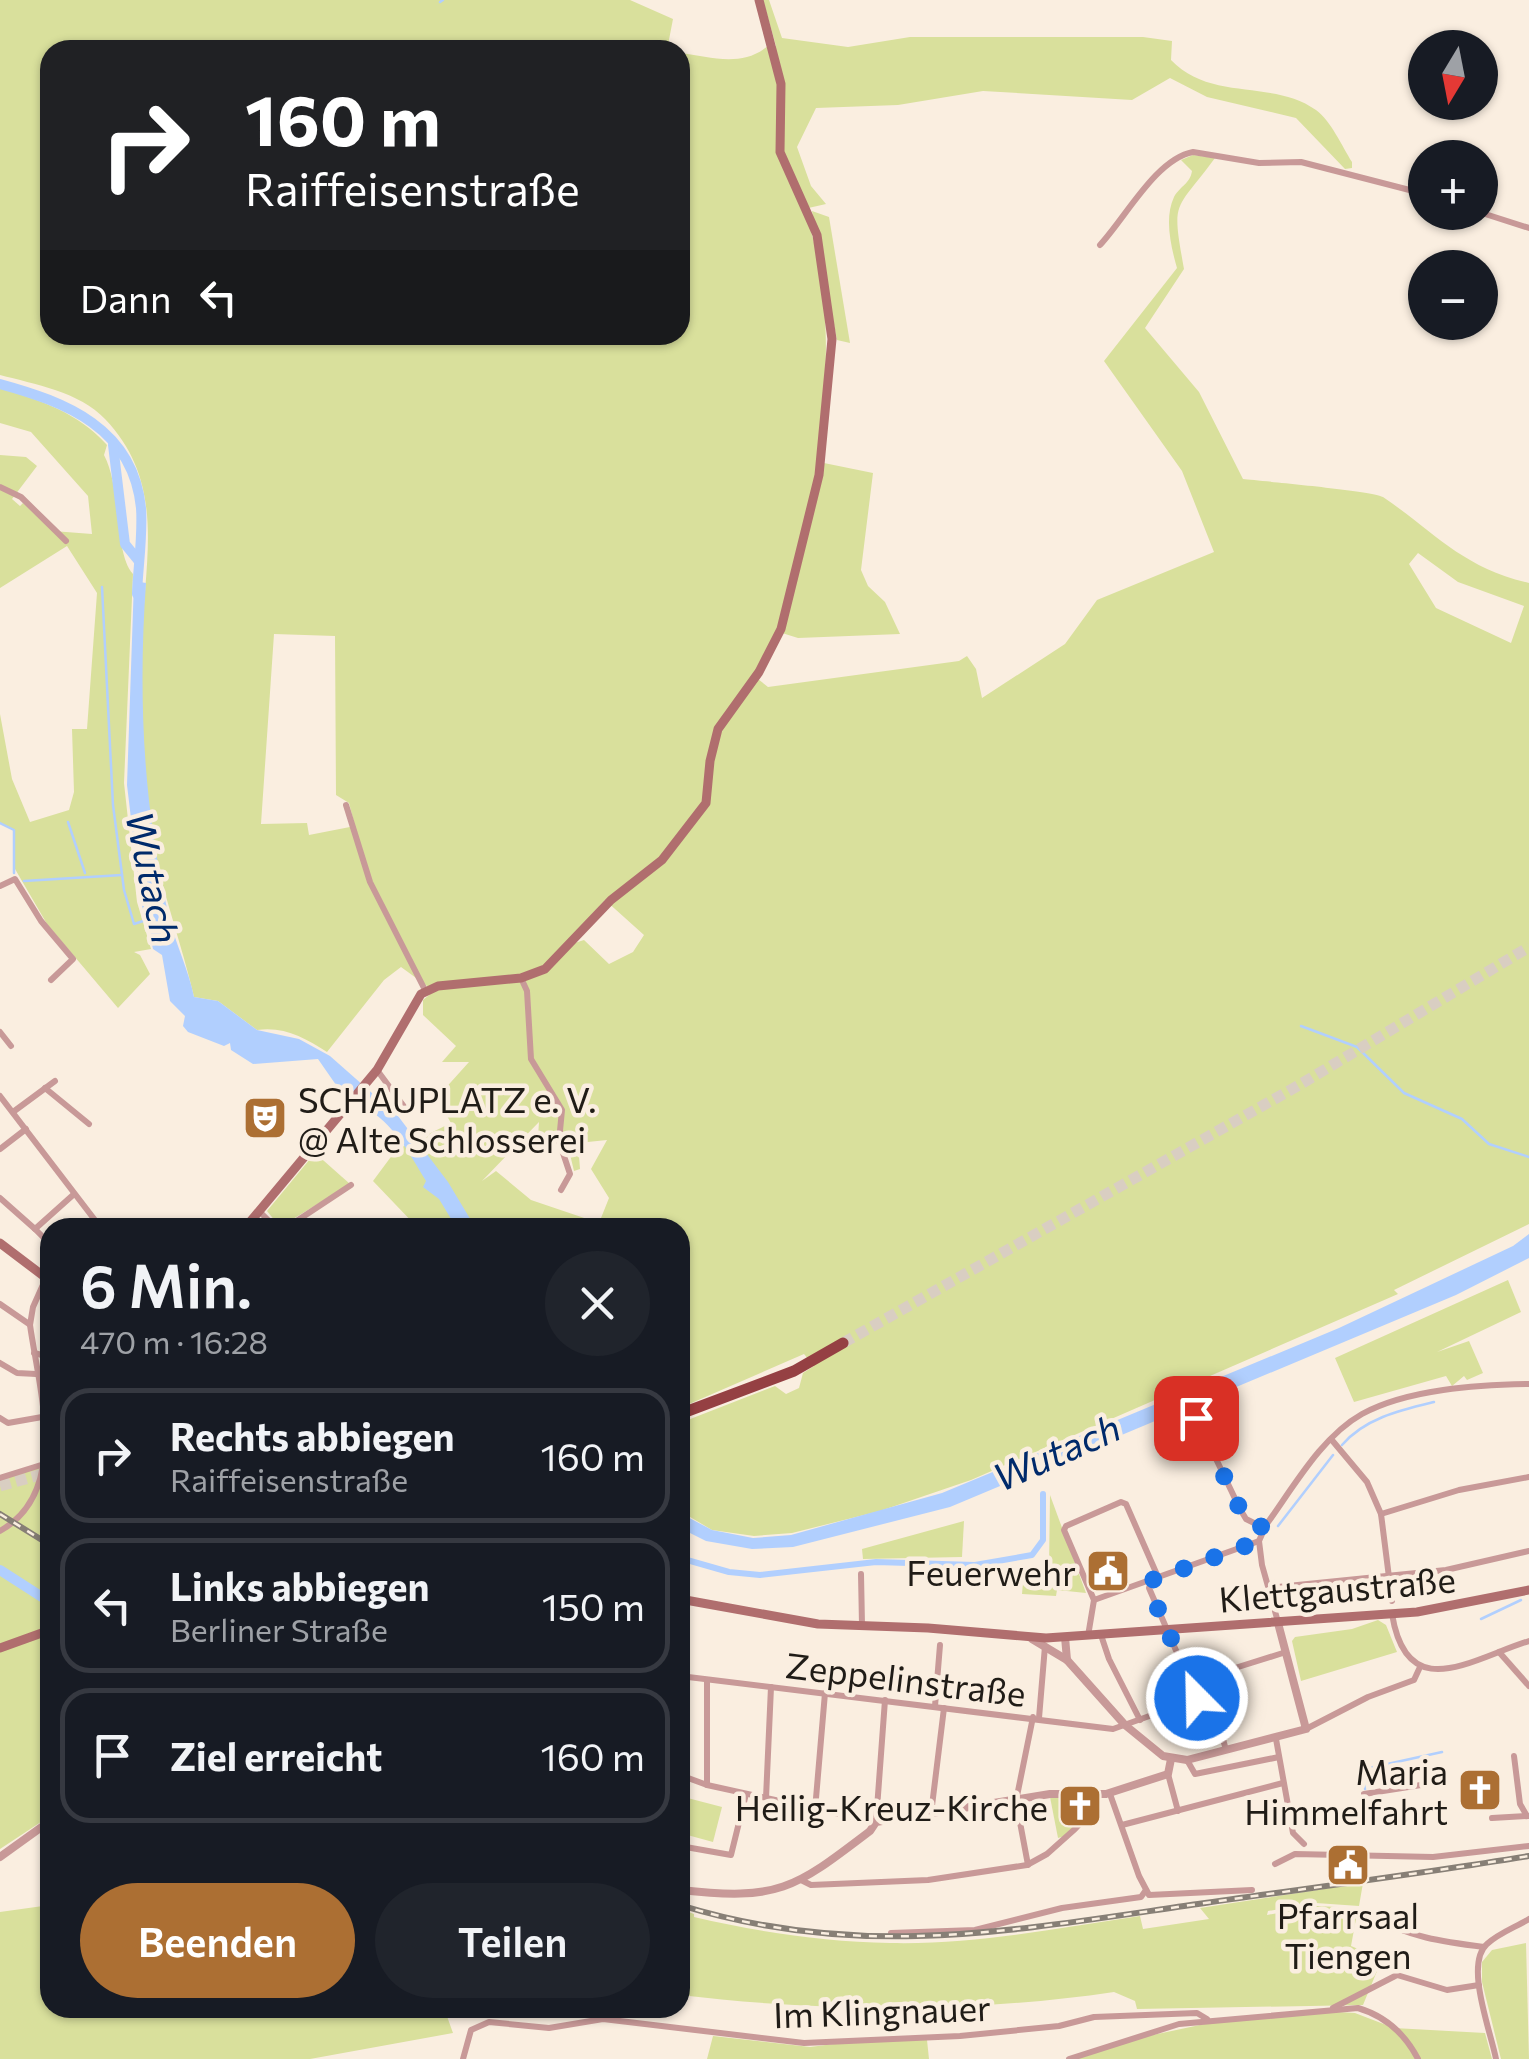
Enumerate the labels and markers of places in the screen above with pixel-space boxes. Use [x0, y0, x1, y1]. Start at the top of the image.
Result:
place label: SCHAUPLATZ e. V. @ Alte Schlosserei [298, 1077, 597, 1160]
theatre icon: SCHAUPLATZ e. V. @ Alte Schlosserei [242, 1095, 288, 1141]
pin [1154, 1376, 1239, 1461]
public building icon: Feuerwehr [1085, 1548, 1131, 1594]
place label: Feuerwehr [906, 1550, 1076, 1593]
place label: Maria Himmelfahrt [1244, 1749, 1448, 1832]
church icon: Maria Himmelfahrt [1457, 1767, 1503, 1813]
church icon: Heilig-Kreuz-Kirche [1057, 1783, 1103, 1829]
place label: Heilig-Kreuz-Kirche [735, 1785, 1048, 1828]
public building icon: Pfarrsaal Tiengen [1325, 1842, 1371, 1888]
place label: Pfarrsaal Tiengen [1277, 1893, 1419, 1976]

